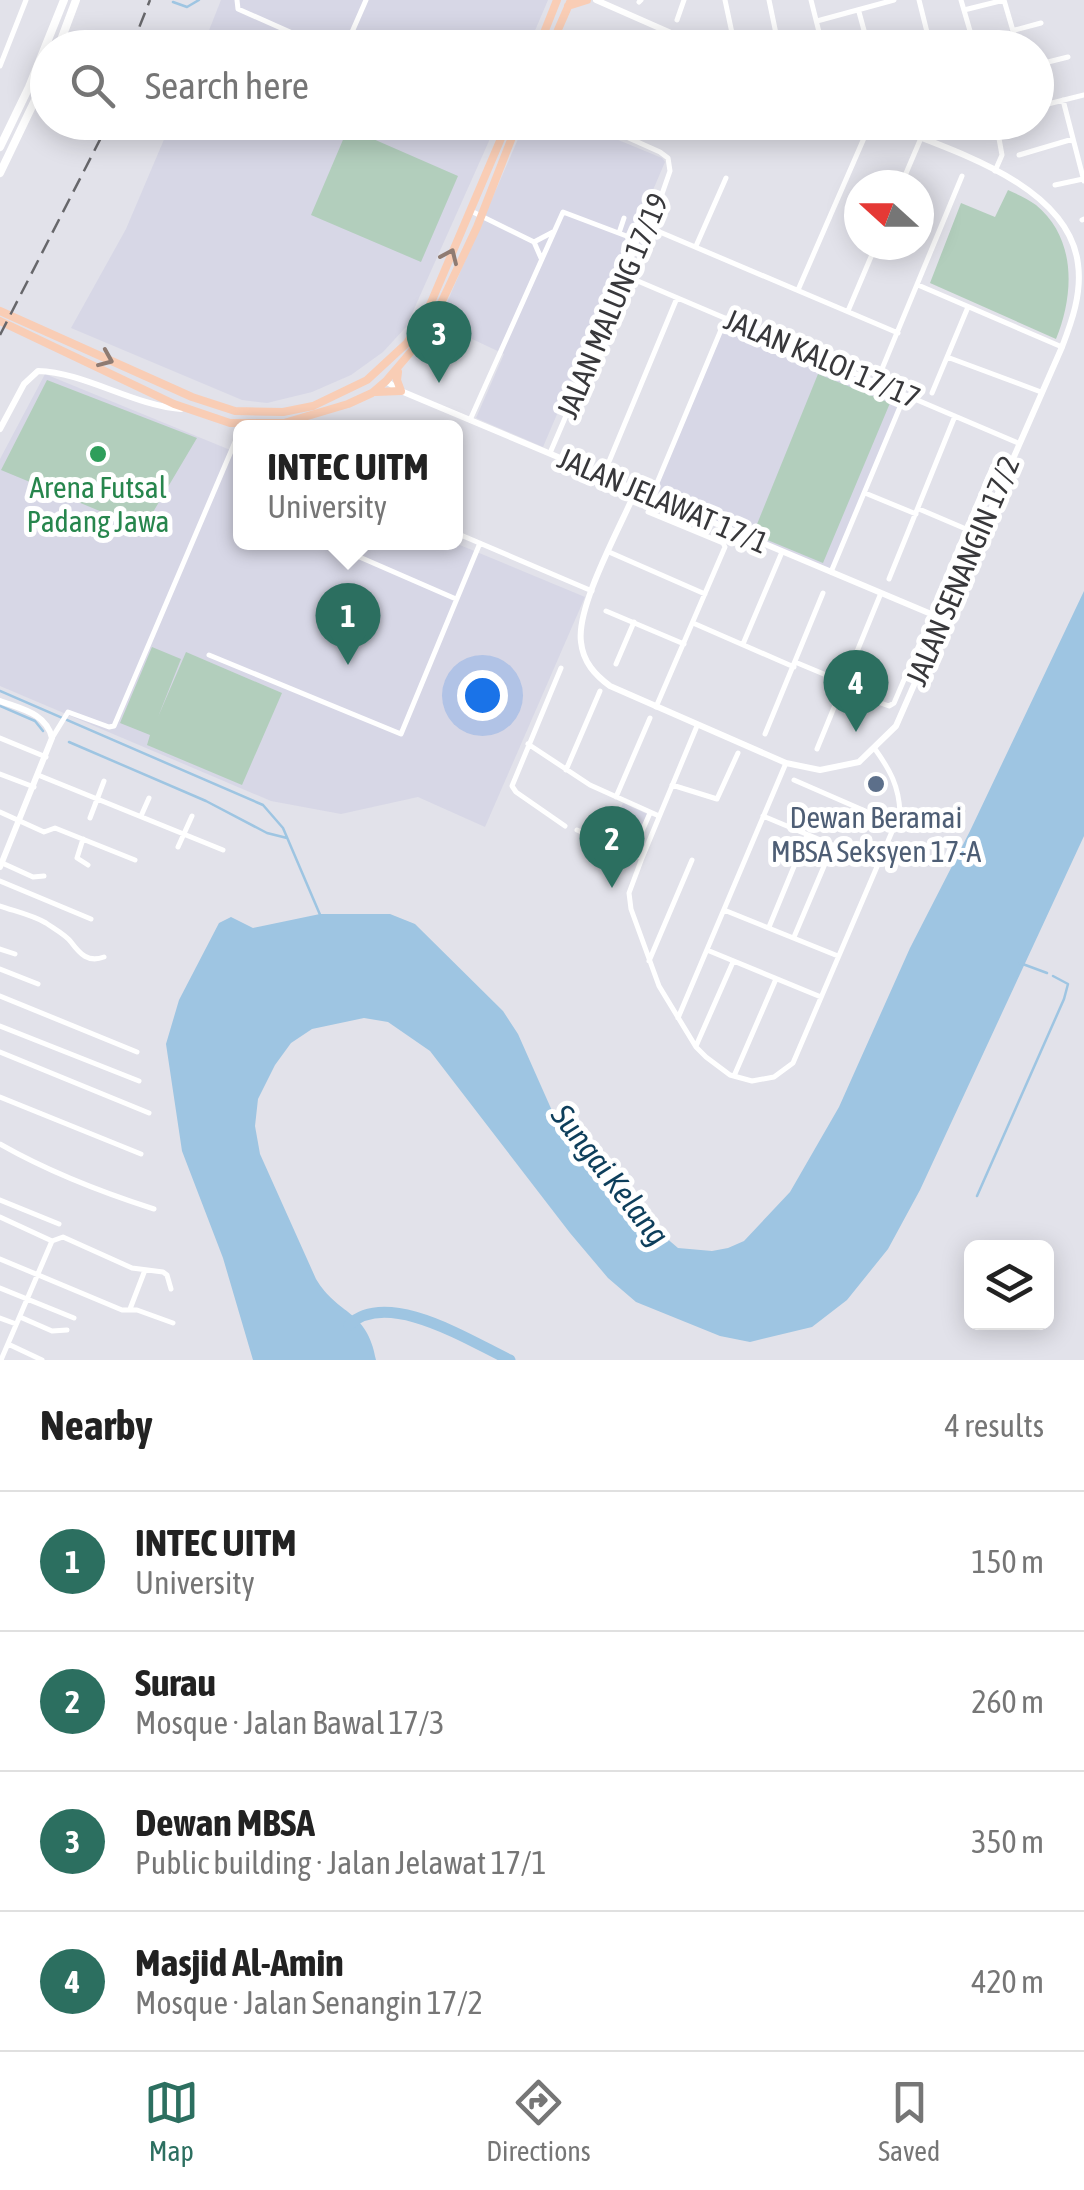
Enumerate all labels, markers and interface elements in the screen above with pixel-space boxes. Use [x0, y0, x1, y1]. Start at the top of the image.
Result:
search box [30, 30, 1054, 140]
icon: search [65, 58, 120, 113]
text: Search here [145, 64, 309, 107]
north arrow [844, 170, 934, 260]
street label: JALAN MALUNG 17/19 [549, 188, 675, 423]
one-way arrow [438, 248, 458, 266]
pin: 3 [406, 300, 472, 383]
street label: JALAN KALOI 17/17 [720, 302, 925, 414]
one-way arrow [96, 347, 114, 367]
popup [233, 420, 463, 550]
street label: JALAN JELAWAT 17/1 [553, 440, 774, 560]
marker: Arena Futsal Padang Jawa [87, 443, 109, 465]
text: INTEC UITM [267, 445, 429, 488]
street label: JALAN SENANGIN 17/2 [898, 451, 1026, 690]
place label: Arena Futsal Padang Jawa [27, 470, 169, 538]
text: University [267, 488, 387, 525]
pin: 1 [316, 582, 380, 665]
pin: 4 [824, 650, 888, 732]
your location [457, 670, 508, 721]
marker: Dewan Beramai MBSA Seksyen 17-A [865, 773, 887, 795]
place label: Dewan Beramai MBSA Seksyen 17-A [771, 800, 982, 868]
pin: 2 [580, 806, 644, 888]
water label: Sungai Kelang [543, 1096, 677, 1252]
map controls [964, 1240, 1054, 1330]
button: layers [964, 1240, 1054, 1330]
text: Nearby [40, 1401, 153, 1449]
text: 4 results [945, 1407, 1044, 1444]
text: INTEC UITM [135, 1521, 297, 1564]
text: 1 [65, 1543, 80, 1580]
text: 150 m [971, 1543, 1044, 1580]
text: University [135, 1564, 255, 1601]
text: Surau [135, 1661, 216, 1704]
text: 2 [65, 1683, 80, 1720]
text: 260 m [971, 1683, 1044, 1720]
text: Mosque · Jalan Bawal 17/3 [135, 1704, 444, 1741]
text: Dewan MBSA [135, 1801, 315, 1844]
text: 3 [65, 1823, 80, 1860]
text: 350 m [971, 1823, 1044, 1860]
text: Public building · Jalan Jelawat 17/1 [135, 1844, 547, 1881]
text: Masjid Al-Amin [135, 1941, 344, 1984]
text: 4 [65, 1963, 80, 2000]
text: 420 m [971, 1963, 1044, 2000]
text: Mosque · Jalan Senangin 17/2 [135, 1984, 483, 2021]
tab: Map [144, 2075, 199, 2167]
tab: Directions [486, 2075, 591, 2167]
tab: Saved [878, 2075, 940, 2167]

